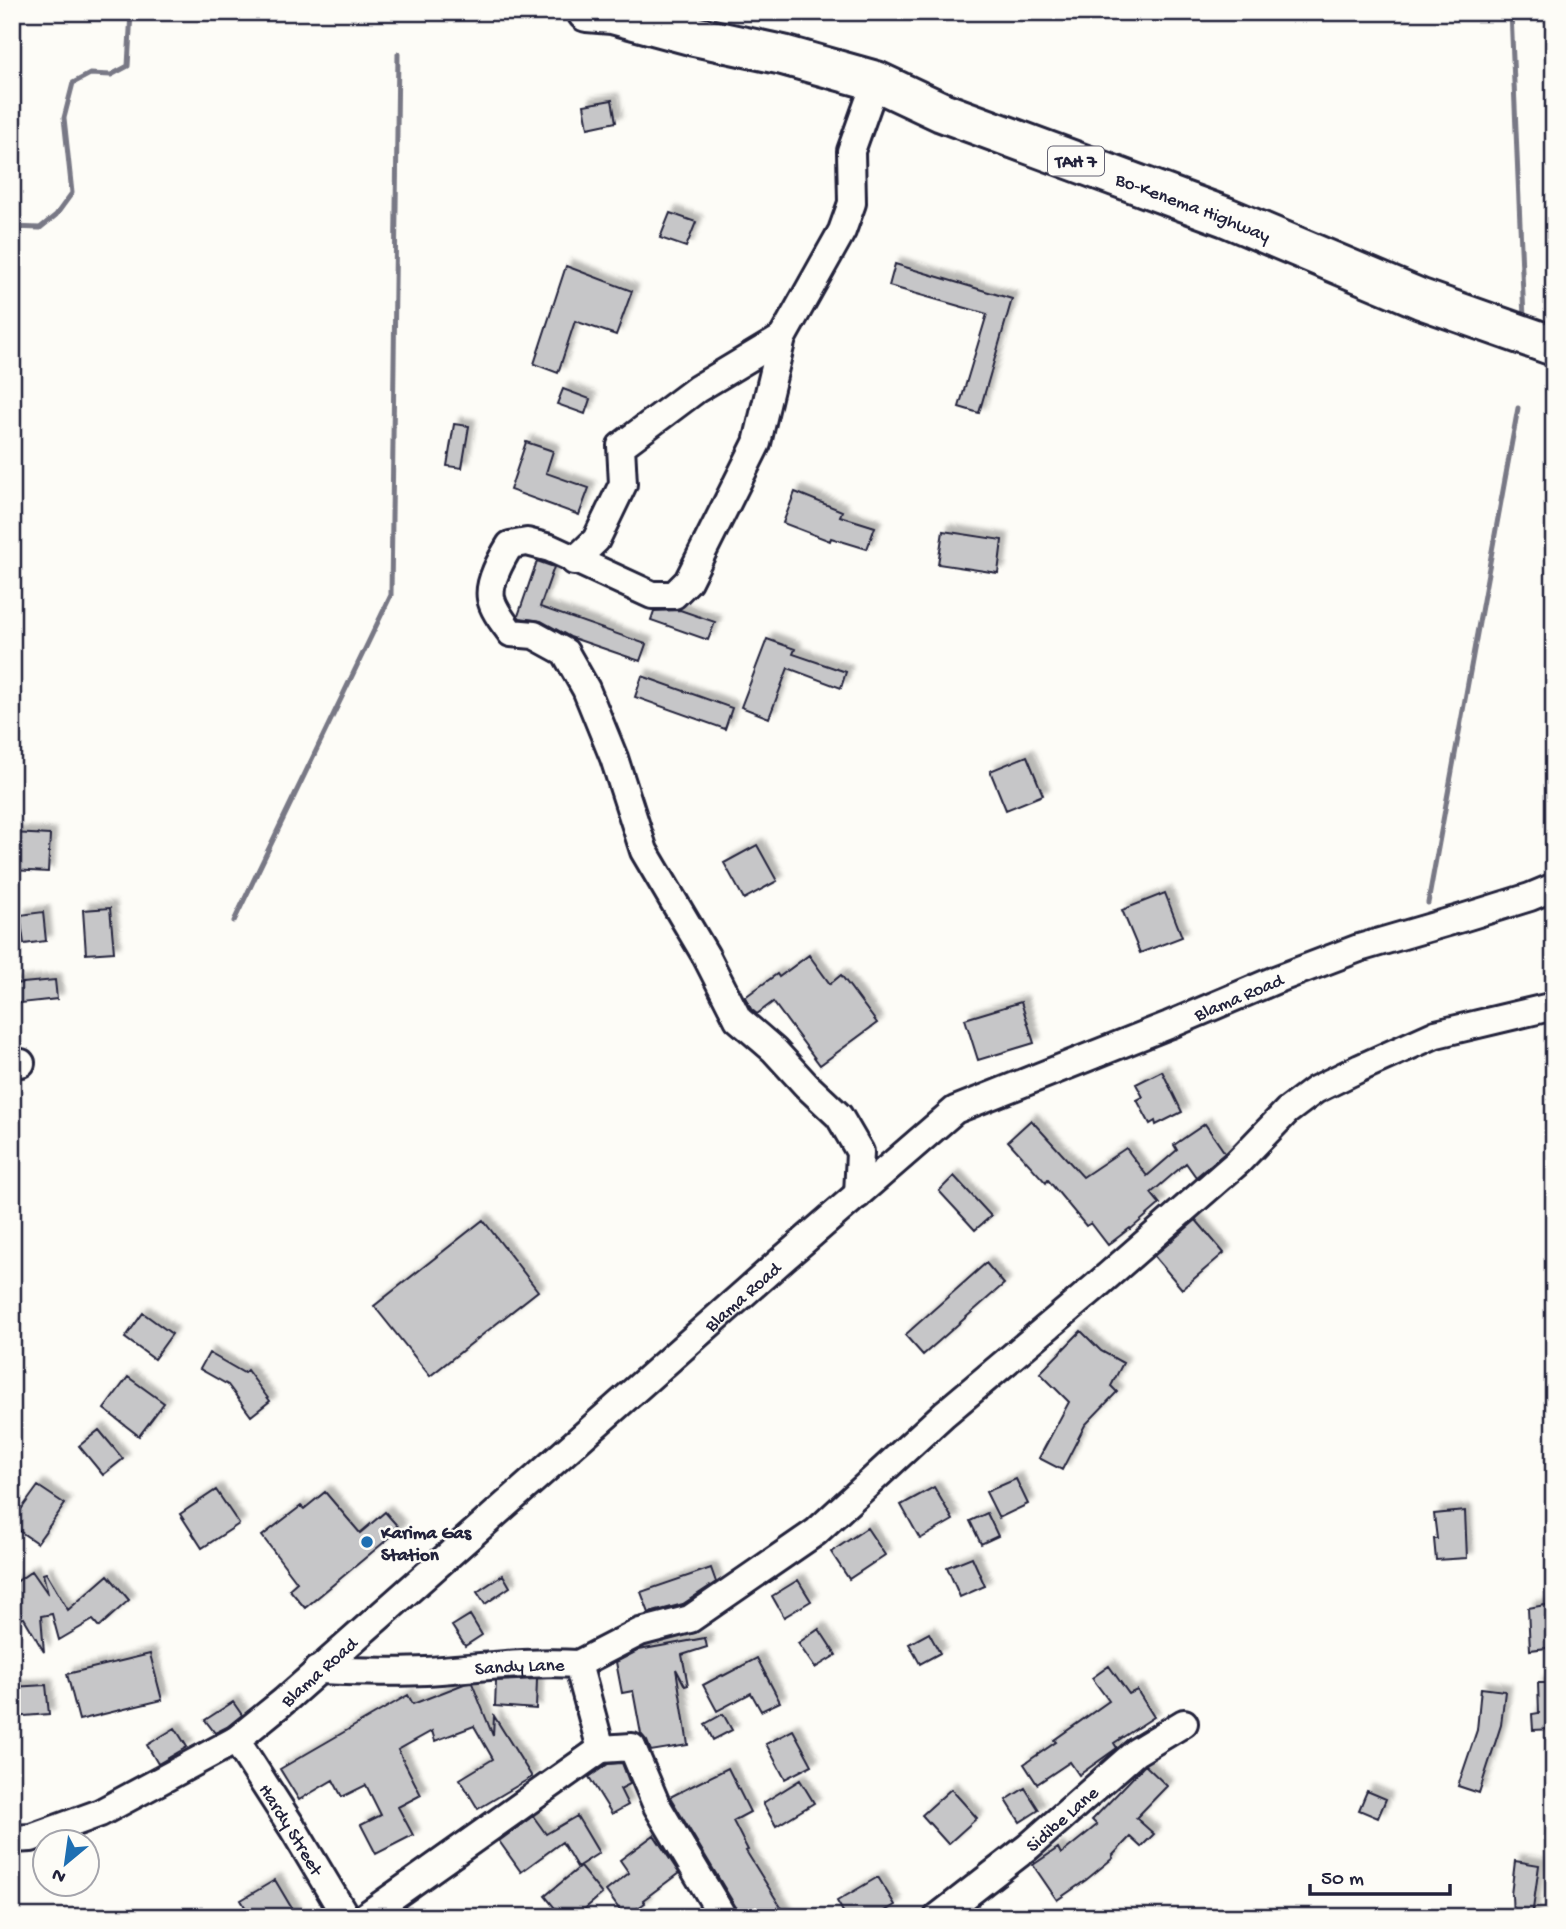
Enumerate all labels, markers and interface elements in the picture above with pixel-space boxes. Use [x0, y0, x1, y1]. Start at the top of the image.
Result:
road number: TAH 7 [1048, 146, 1104, 176]
street label: Bo-Kenema Highway [1111, 169, 1274, 250]
street label: Blama Road [1190, 969, 1289, 1028]
street label: Blama Road [700, 1257, 788, 1339]
place label: Karima Gas Station [380, 1523, 472, 1568]
marker: Karima Gas Station [359, 1534, 375, 1550]
street label: Blama Road [277, 1632, 365, 1714]
street label: Sandy Lane [474, 1655, 565, 1682]
street label: Hardy Street [252, 1780, 328, 1882]
street label: Sidibe Lane [1022, 1782, 1104, 1859]
north arrow [32, 1828, 102, 1898]
scale bar [1310, 1852, 1450, 1896]
text: N [48, 1862, 70, 1888]
text: 50 m [1321, 1868, 1364, 1893]

